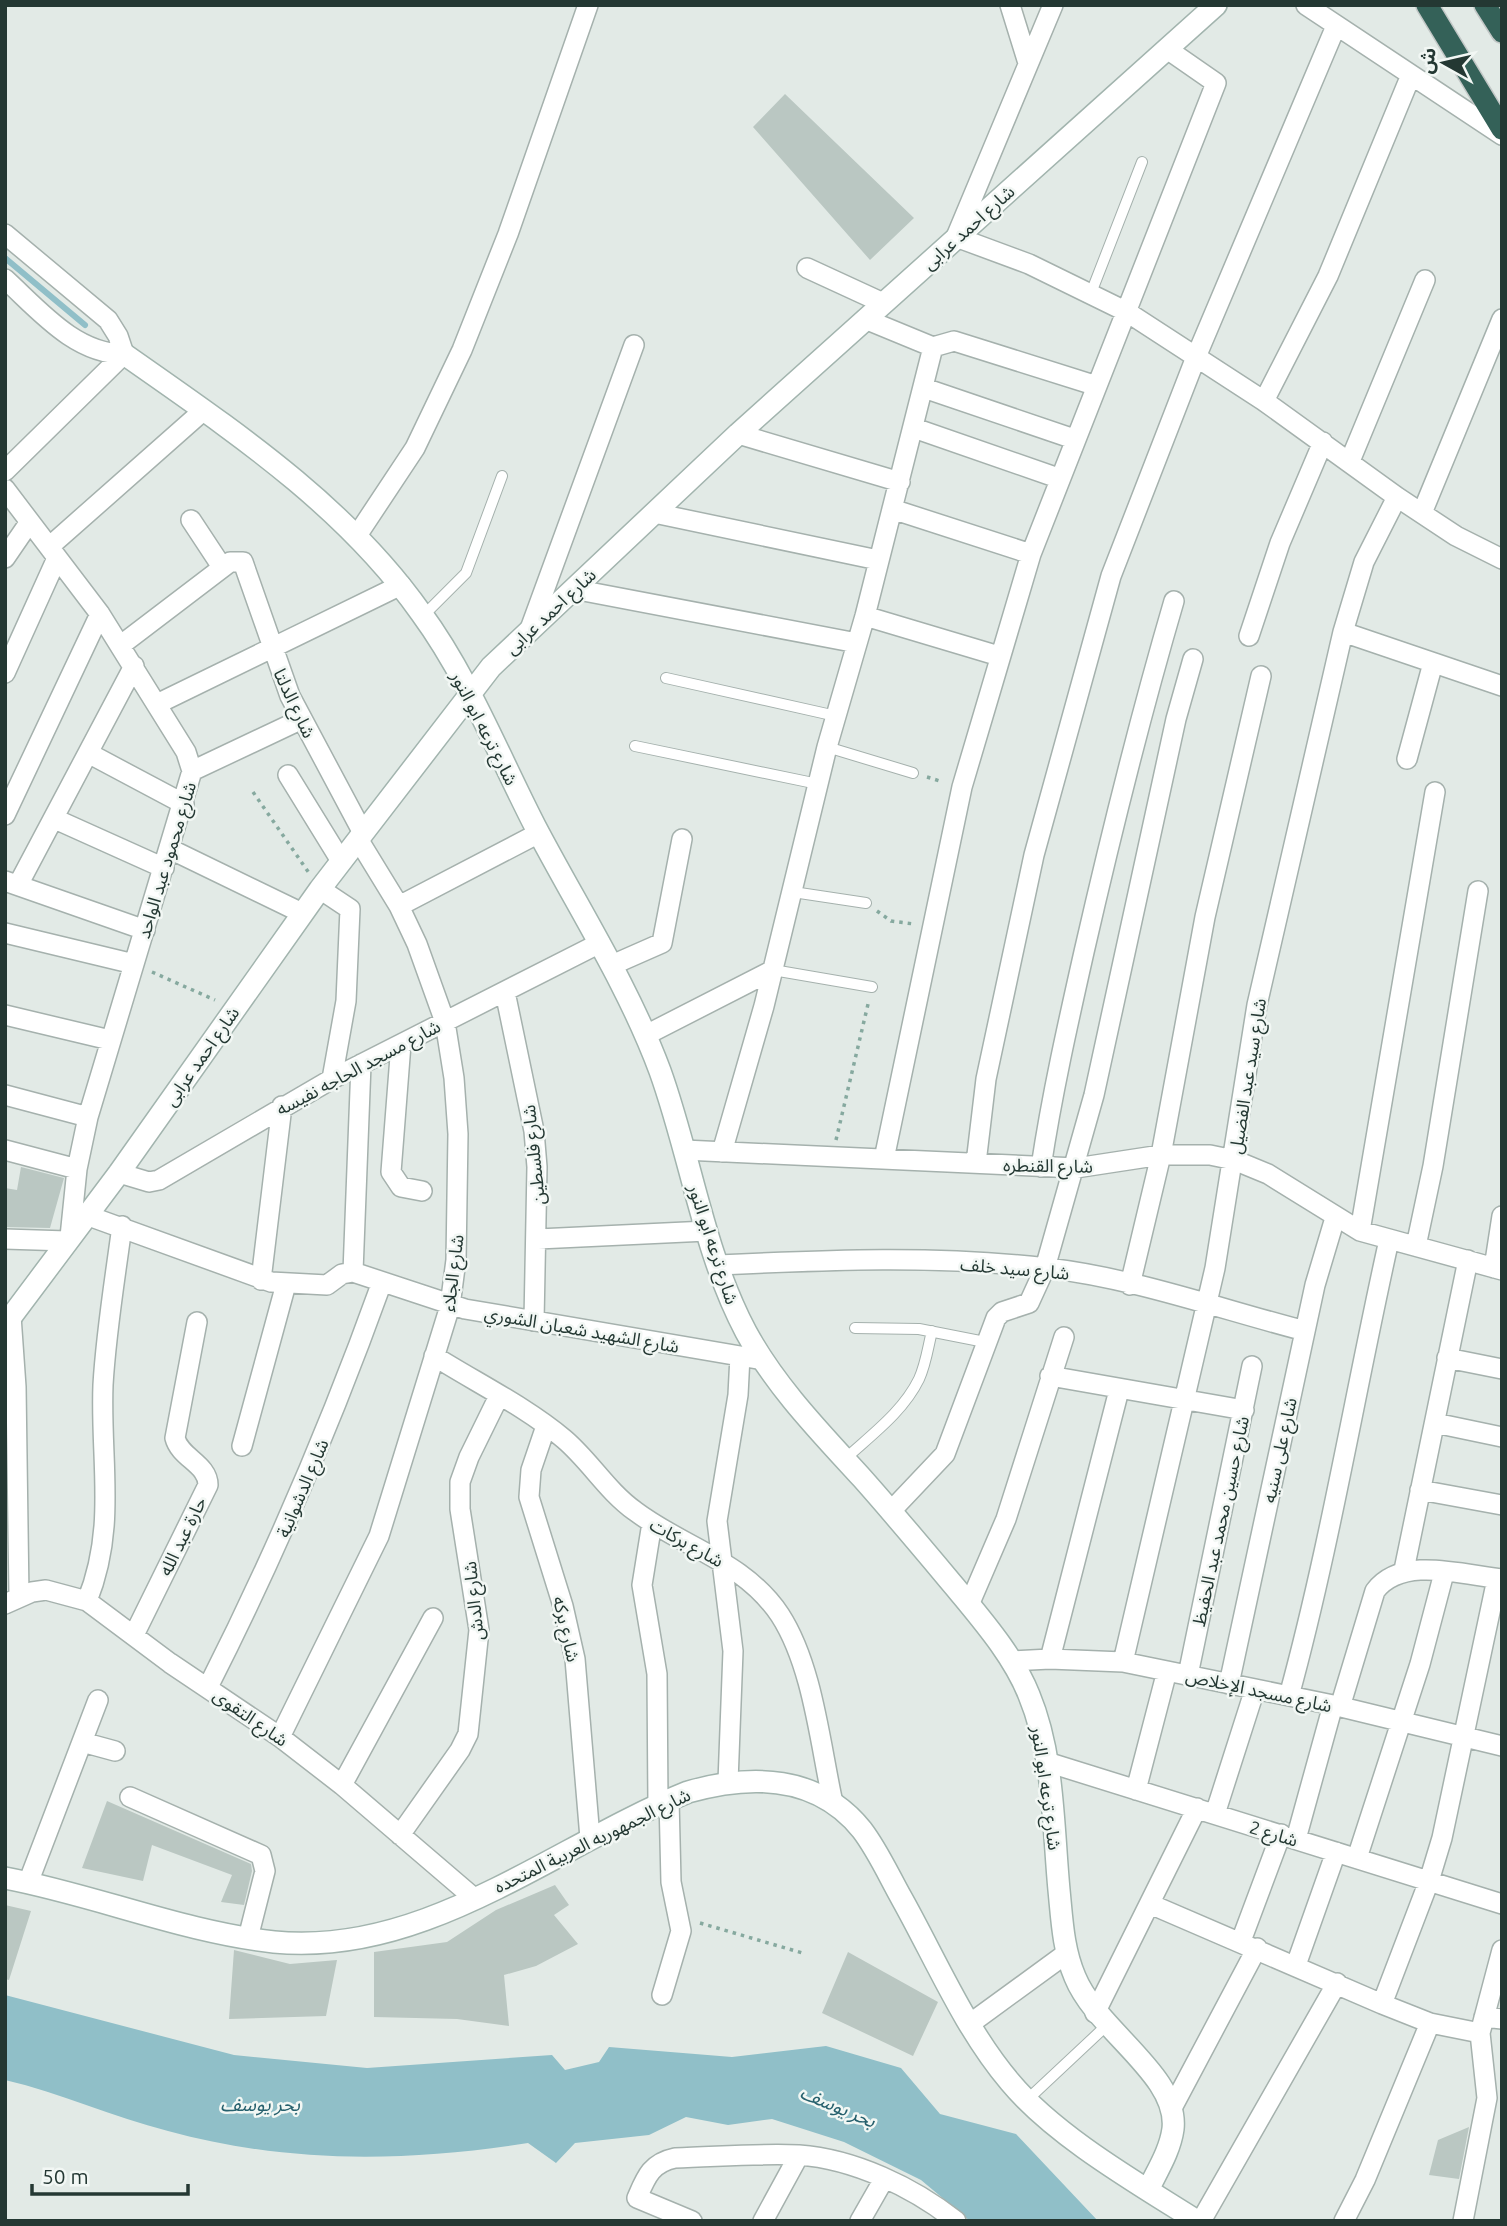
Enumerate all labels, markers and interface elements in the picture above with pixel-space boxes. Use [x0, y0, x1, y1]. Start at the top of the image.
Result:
north arrow [1409, 28, 1479, 98]
text: ش [1414, 46, 1440, 75]
street label: شارع احمد عرابى [918, 181, 1021, 277]
street label: شارع احمد عرابى [501, 564, 603, 662]
street label: شارع الدلتا [266, 665, 320, 743]
street label: شارع ترعه ابو النور [443, 667, 522, 791]
street label: شارع محمود عبد الواحد [133, 779, 204, 942]
street label: شارع سيد عبد الفضيل [1225, 997, 1274, 1156]
street label: شارع احمد عرابى [159, 1003, 247, 1112]
street label: شارع مسجد الحاجه نفيسه [273, 1015, 446, 1123]
street label: شارع فلسطين [518, 1103, 553, 1206]
street label: شارع القنطره [1003, 1154, 1093, 1181]
street label: شارع ترعه ابو النور [680, 1180, 743, 1308]
street label: شارع الجلاء [437, 1233, 472, 1313]
street label: شارع سيد خلف [959, 1253, 1070, 1288]
street label: شارع الشهيد شعبان الشوري [482, 1302, 681, 1361]
street label: شارع على سنيه [1258, 1396, 1305, 1505]
street label: شارع حسين محمد عبد الحفيظ [1188, 1414, 1257, 1629]
street label: شارع الدشوانية [272, 1436, 336, 1542]
street label: حارة عبد الله [154, 1493, 211, 1580]
street label: شارع بركات [644, 1514, 727, 1575]
street label: شارع الدش [459, 1560, 492, 1642]
street label: شارع بركه [545, 1594, 584, 1665]
street label: شارع مسجد الإخلاص [1183, 1665, 1334, 1720]
street label: شارع التقوى [207, 1684, 292, 1754]
street label: شارع ترعه ابو النور [1023, 1724, 1066, 1852]
street label: شارع الجمهوريه العربية المتحده [491, 1784, 696, 1901]
street label: شارع 2 [1246, 1816, 1301, 1855]
water label: بحر يوسف [797, 2080, 880, 2133]
water label: بحر يوسف [220, 2093, 301, 2116]
scale bar [32, 2152, 187, 2196]
text: 50 m [42, 2164, 89, 2188]

